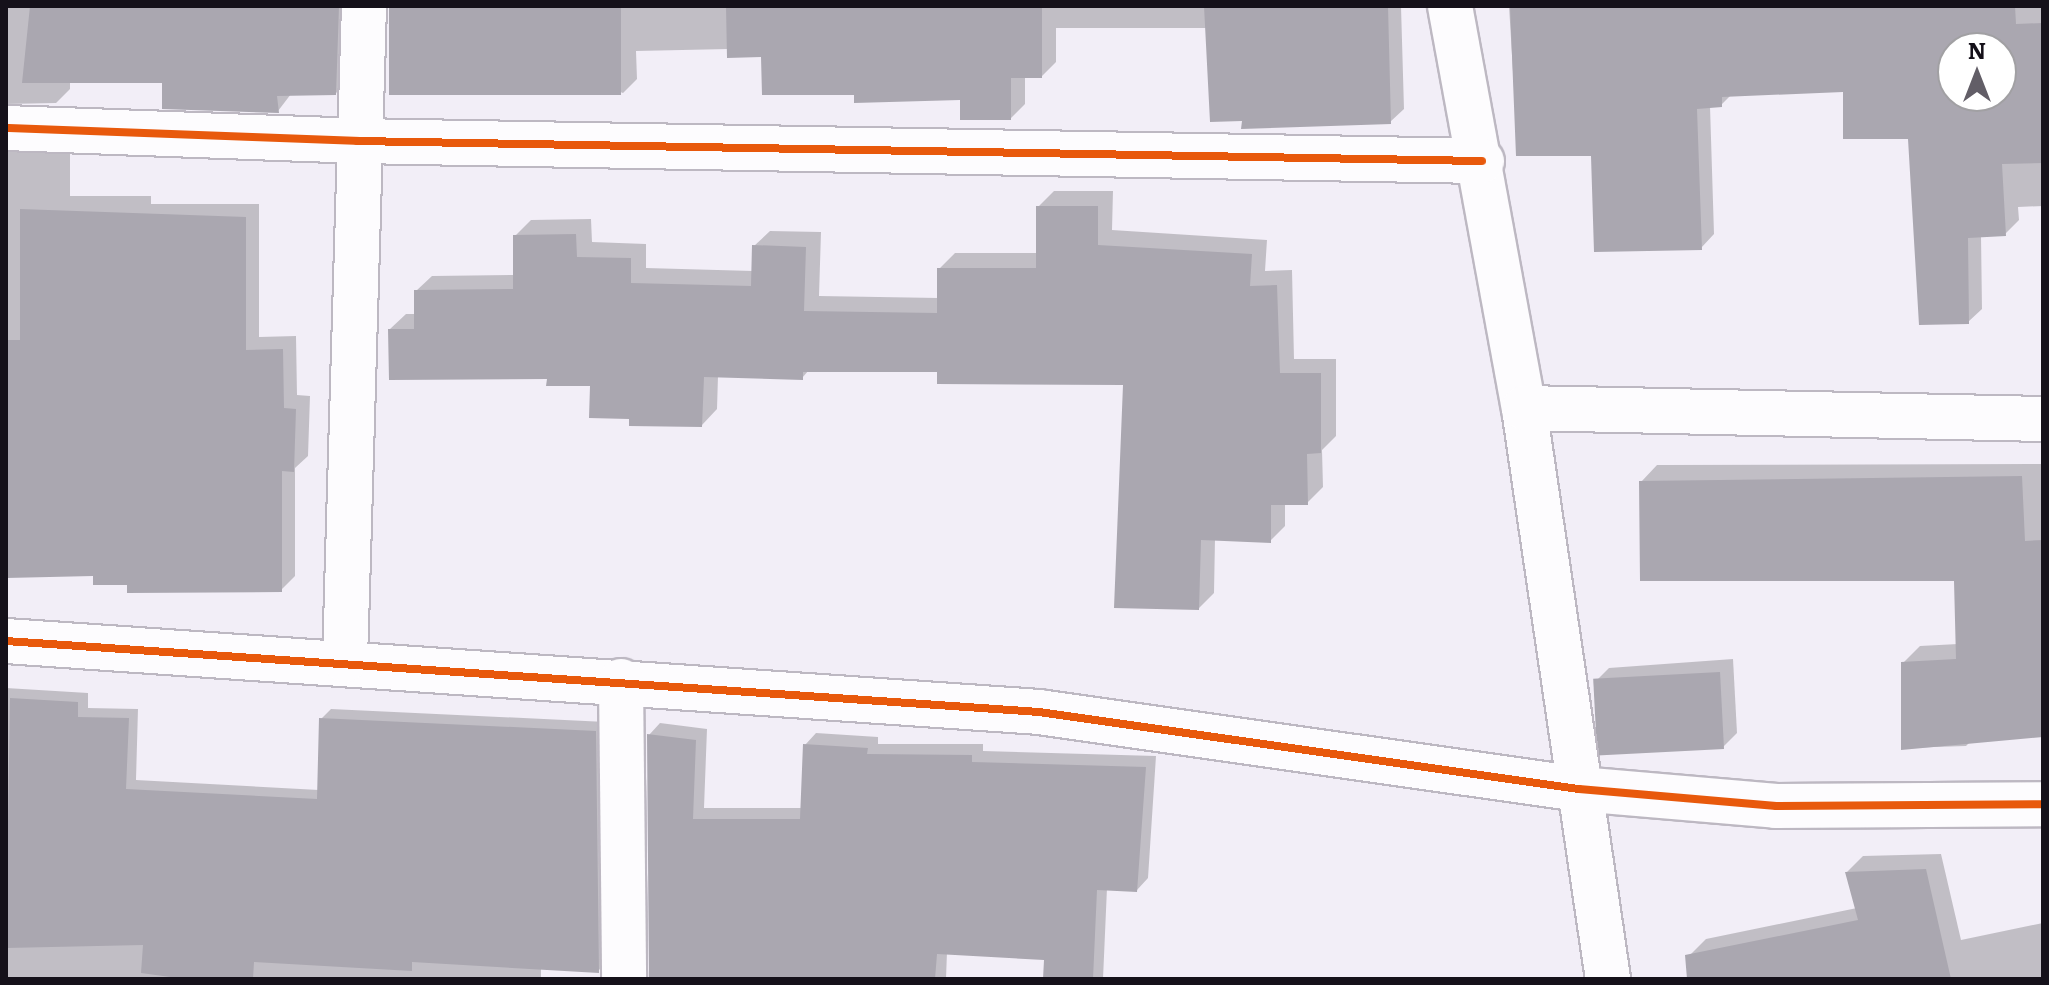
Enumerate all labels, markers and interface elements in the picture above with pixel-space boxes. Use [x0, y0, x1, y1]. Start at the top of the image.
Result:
north arrow [1937, 32, 2017, 112]
text: N [1968, 33, 1986, 66]

